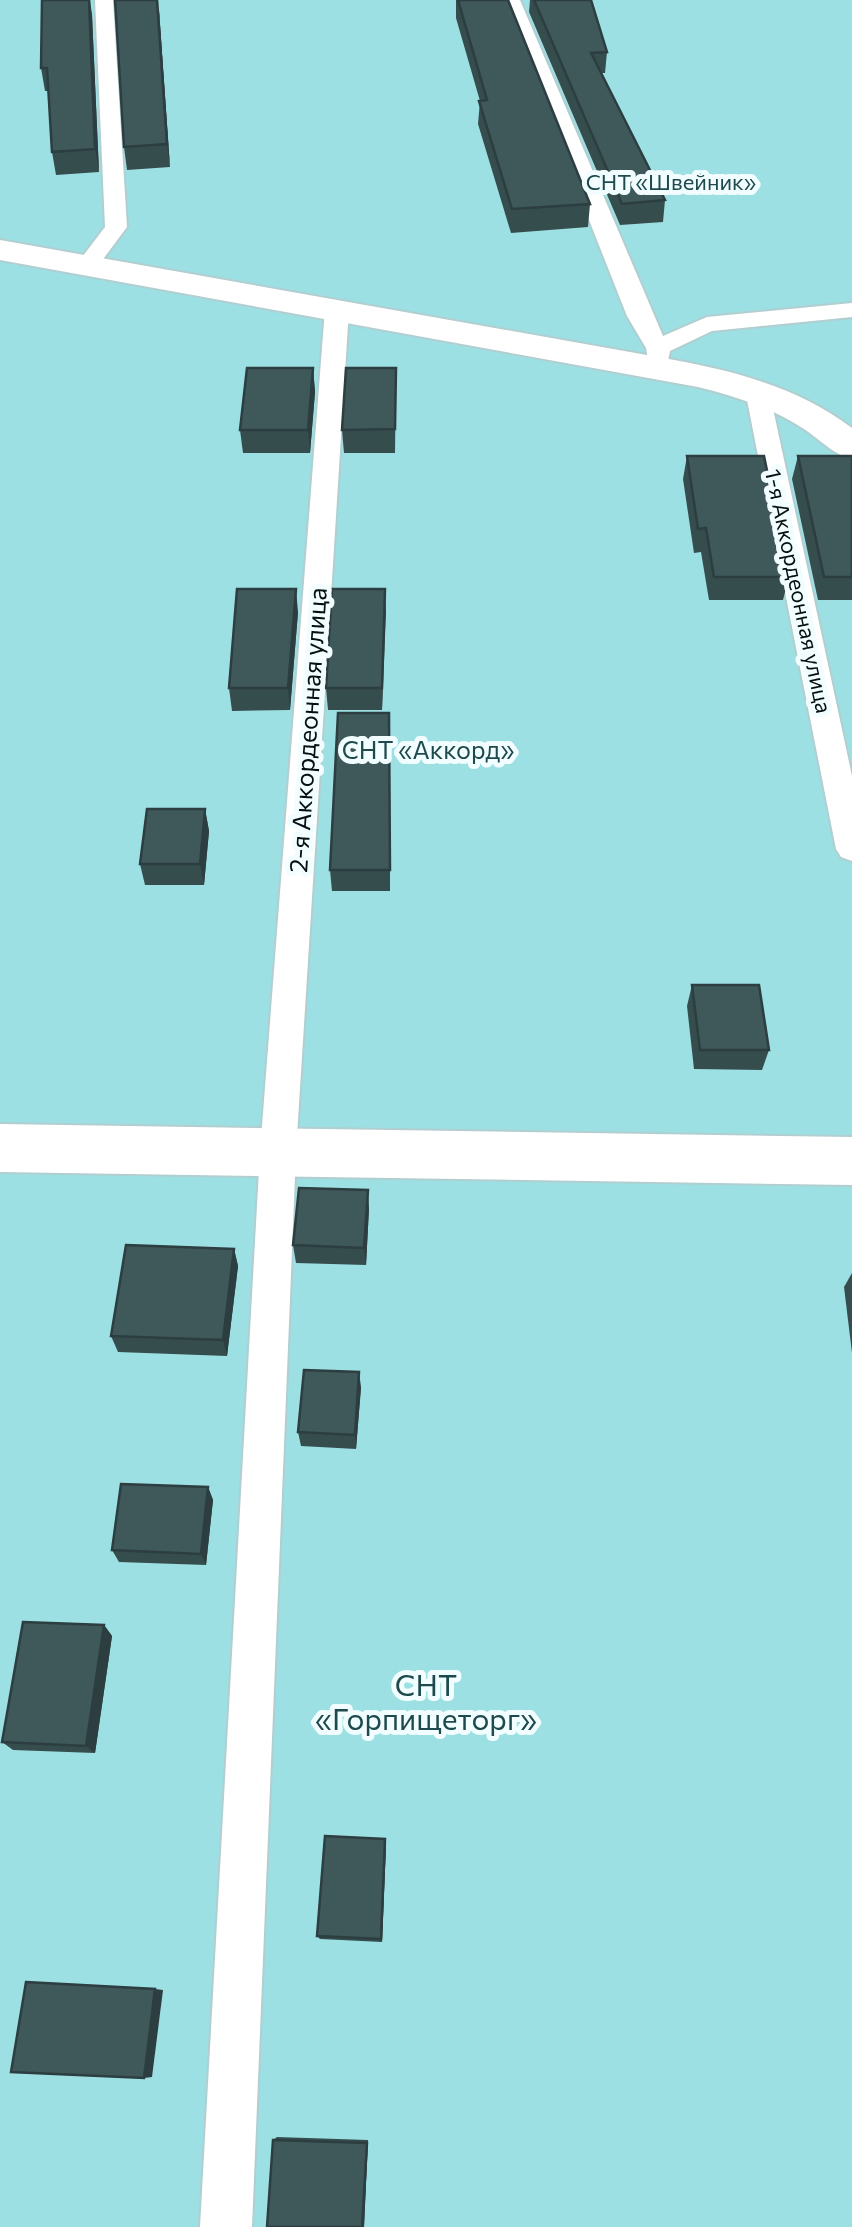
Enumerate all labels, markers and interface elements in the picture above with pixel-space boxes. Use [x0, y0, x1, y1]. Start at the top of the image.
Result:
park label: СНТ «Швейник» [586, 168, 756, 195]
street label: 1-я Аккордеонная улица [760, 467, 838, 715]
street label: 2-я Аккордеонная улица [282, 586, 332, 874]
park label: СНТ «Аккорд» [342, 734, 514, 764]
park label: СНТ «Горпищеторг» [315, 1665, 537, 1736]

